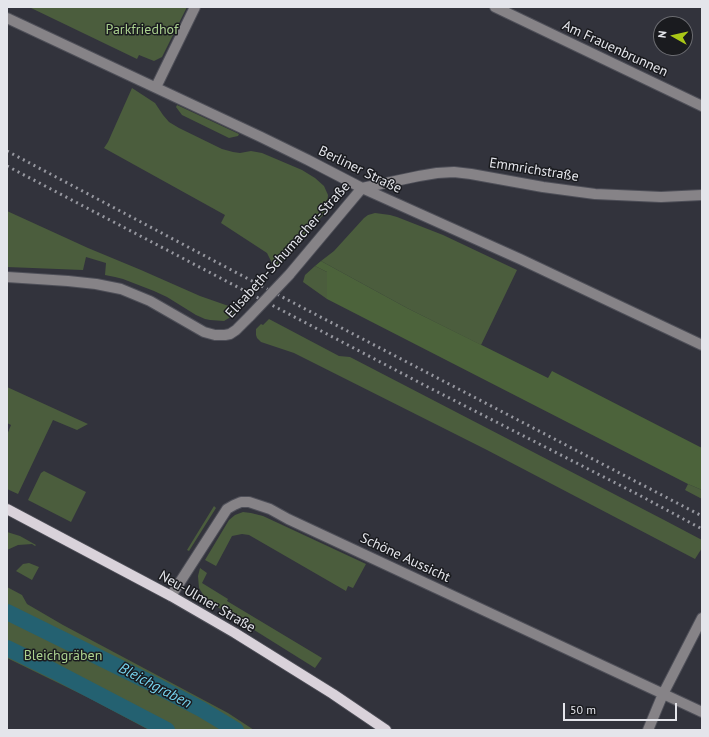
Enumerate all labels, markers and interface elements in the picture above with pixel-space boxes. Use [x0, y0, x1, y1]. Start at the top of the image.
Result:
north arrow [653, 16, 693, 56]
street label: Am Frauenbrunnen [560, 17, 670, 81]
park label: Parkfriedhof [106, 22, 178, 38]
text: N [655, 30, 670, 39]
street label: Berliner Straße [316, 143, 404, 197]
street label: Emmrichstraße [488, 155, 580, 185]
street label: Elisabeth-Schumacher-Straße [222, 178, 354, 322]
street label: Schöne Aussicht [357, 530, 453, 586]
street label: Neu-Ulmer Straße [156, 568, 258, 636]
park label: Bleichgräben [24, 648, 102, 664]
water label: Bleichgraben [116, 659, 194, 713]
scale bar [565, 695, 679, 721]
text: 50 m [570, 702, 596, 717]

